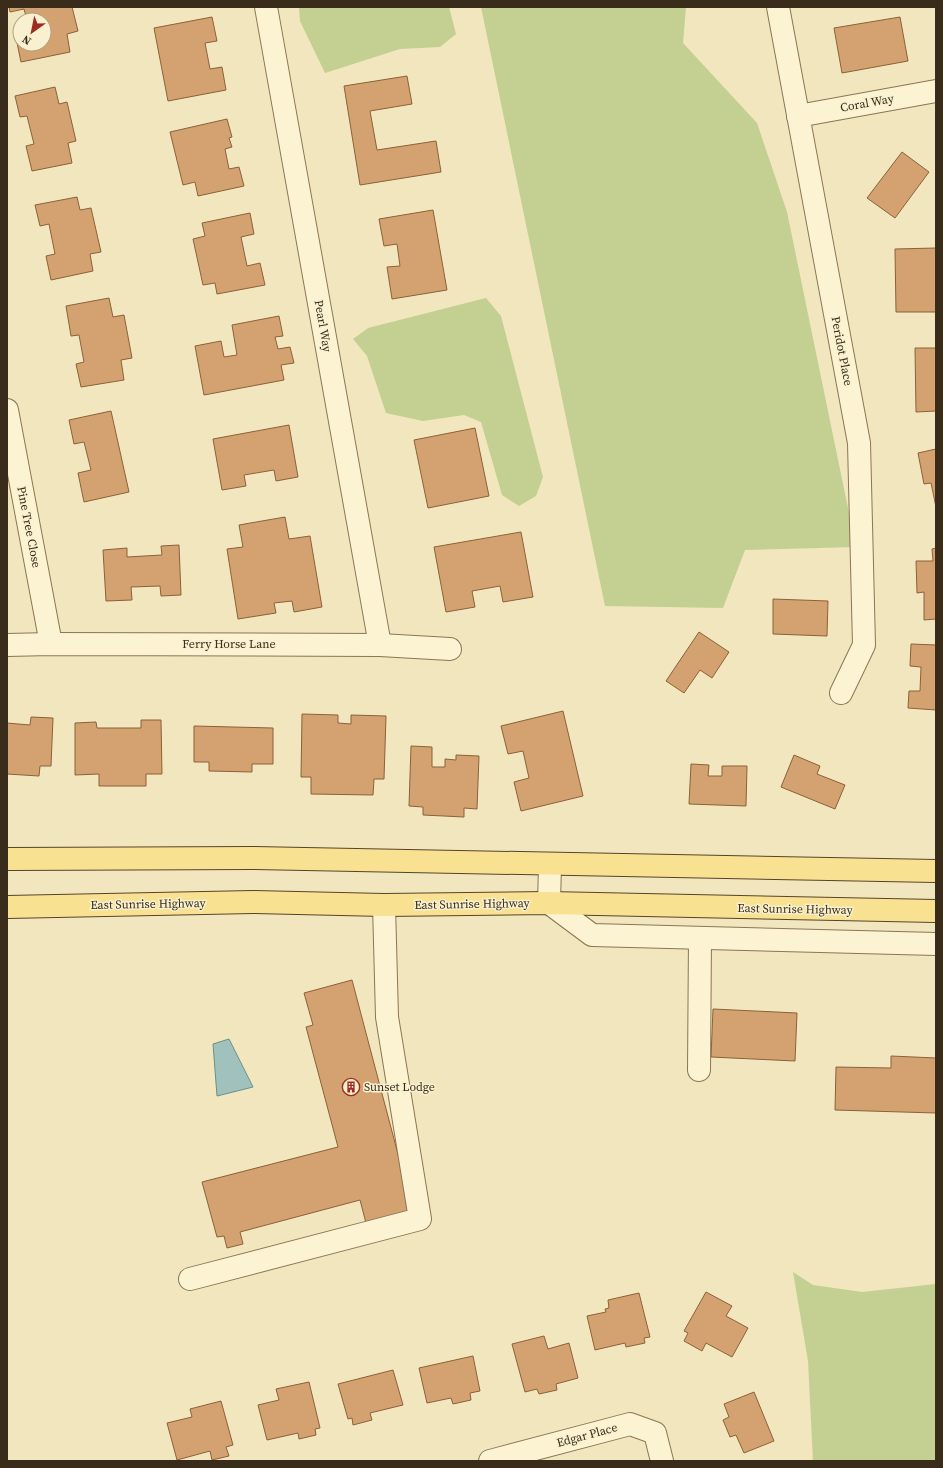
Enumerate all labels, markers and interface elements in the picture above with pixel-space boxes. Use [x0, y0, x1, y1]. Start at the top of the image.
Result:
north arrow [12, 12, 52, 52]
text: N [19, 31, 34, 48]
street label: Coral Way [839, 90, 896, 116]
street label: Pearl Way [311, 299, 336, 354]
street label: Peridot Place [827, 315, 857, 387]
street label: Pine Tree Close [13, 485, 45, 569]
street label: Ferry Horse Lane [182, 636, 276, 652]
street label: East Sunrise Highway [90, 895, 207, 913]
street label: East Sunrise Highway [414, 895, 531, 913]
street label: East Sunrise Highway [737, 900, 854, 918]
building icon: Sunset Lodge [341, 1077, 361, 1097]
place label: Sunset Lodge [364, 1079, 435, 1095]
street label: Edgar Place [555, 1419, 619, 1451]

